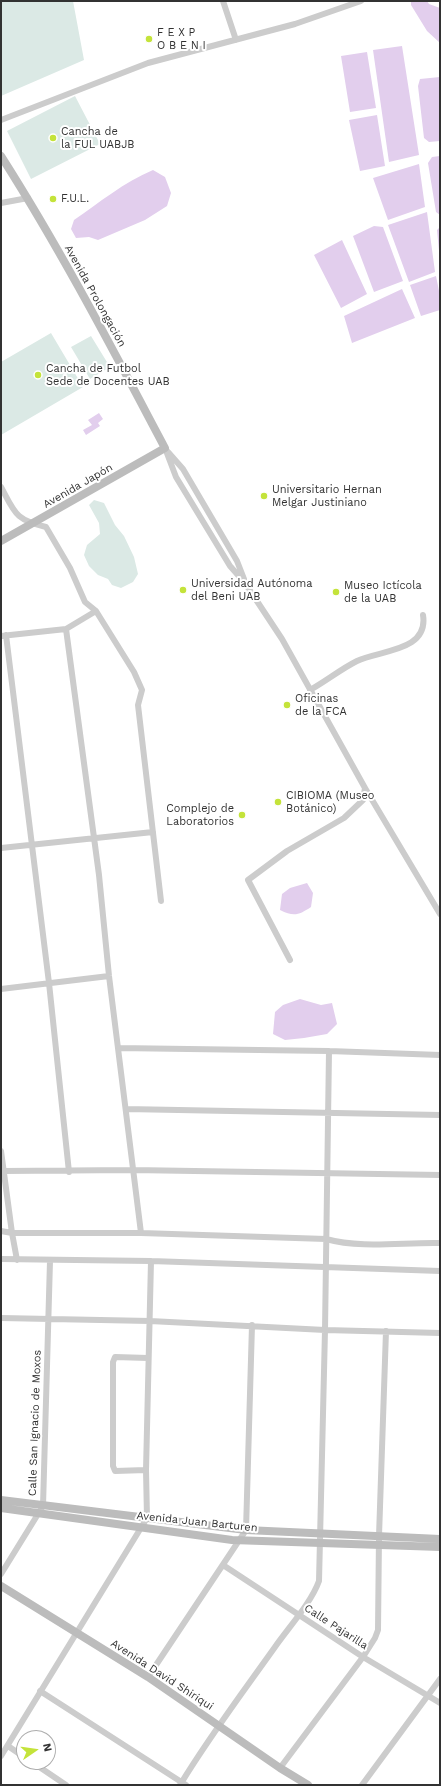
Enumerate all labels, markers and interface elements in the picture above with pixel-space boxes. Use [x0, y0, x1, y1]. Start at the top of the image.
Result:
place label: F E X P O B E N I [157, 26, 206, 52]
marker: F E X P O B E N I [144, 34, 154, 44]
place label: Cancha de la FUL UABJB [61, 125, 135, 151]
marker: Cancha de la FUL UABJB [48, 133, 58, 143]
place label: F.U.L. [61, 192, 89, 206]
marker: F.U.L. [48, 194, 58, 204]
street label: Avenida Prolongación [61, 243, 129, 349]
place label: Cancha de Futbol Sede de Docentes UAB [46, 362, 170, 388]
marker: Cancha de Futbol Sede de Docentes UAB [33, 370, 43, 380]
street label: Avenida Japón [41, 461, 115, 511]
place label: Universitario Hernan Melgar Justiniano [272, 483, 382, 509]
marker: Universitario Hernan Melgar Justiniano [259, 491, 269, 501]
place label: Universidad Autónoma del Beni UAB [191, 577, 313, 603]
place label: Museo Ictícola de la UAB [344, 579, 422, 605]
marker: Universidad Autónoma del Beni UAB [178, 585, 188, 595]
marker: Museo Ictícola de la UAB [331, 587, 341, 597]
place label: Oficinas de la FCA [295, 692, 347, 718]
marker: Oficinas de la FCA [282, 700, 292, 710]
place label: CIBIOMA (Museo Botánico) [286, 789, 374, 815]
marker: CIBIOMA (Museo Botánico) [273, 797, 283, 807]
place label: Complejo de Laboratorios [166, 802, 234, 828]
marker: Complejo de Laboratorios [237, 810, 247, 820]
street label: Calle San Ignacio de Moxos [26, 1350, 44, 1496]
street label: Avenida Juan Barturen [136, 1509, 258, 1535]
street label: Calle Pajarilla [302, 1602, 370, 1652]
street label: Avenida David Shiriqui [108, 1637, 216, 1713]
north arrow [16, 1730, 56, 1770]
text: N [40, 1742, 54, 1753]

